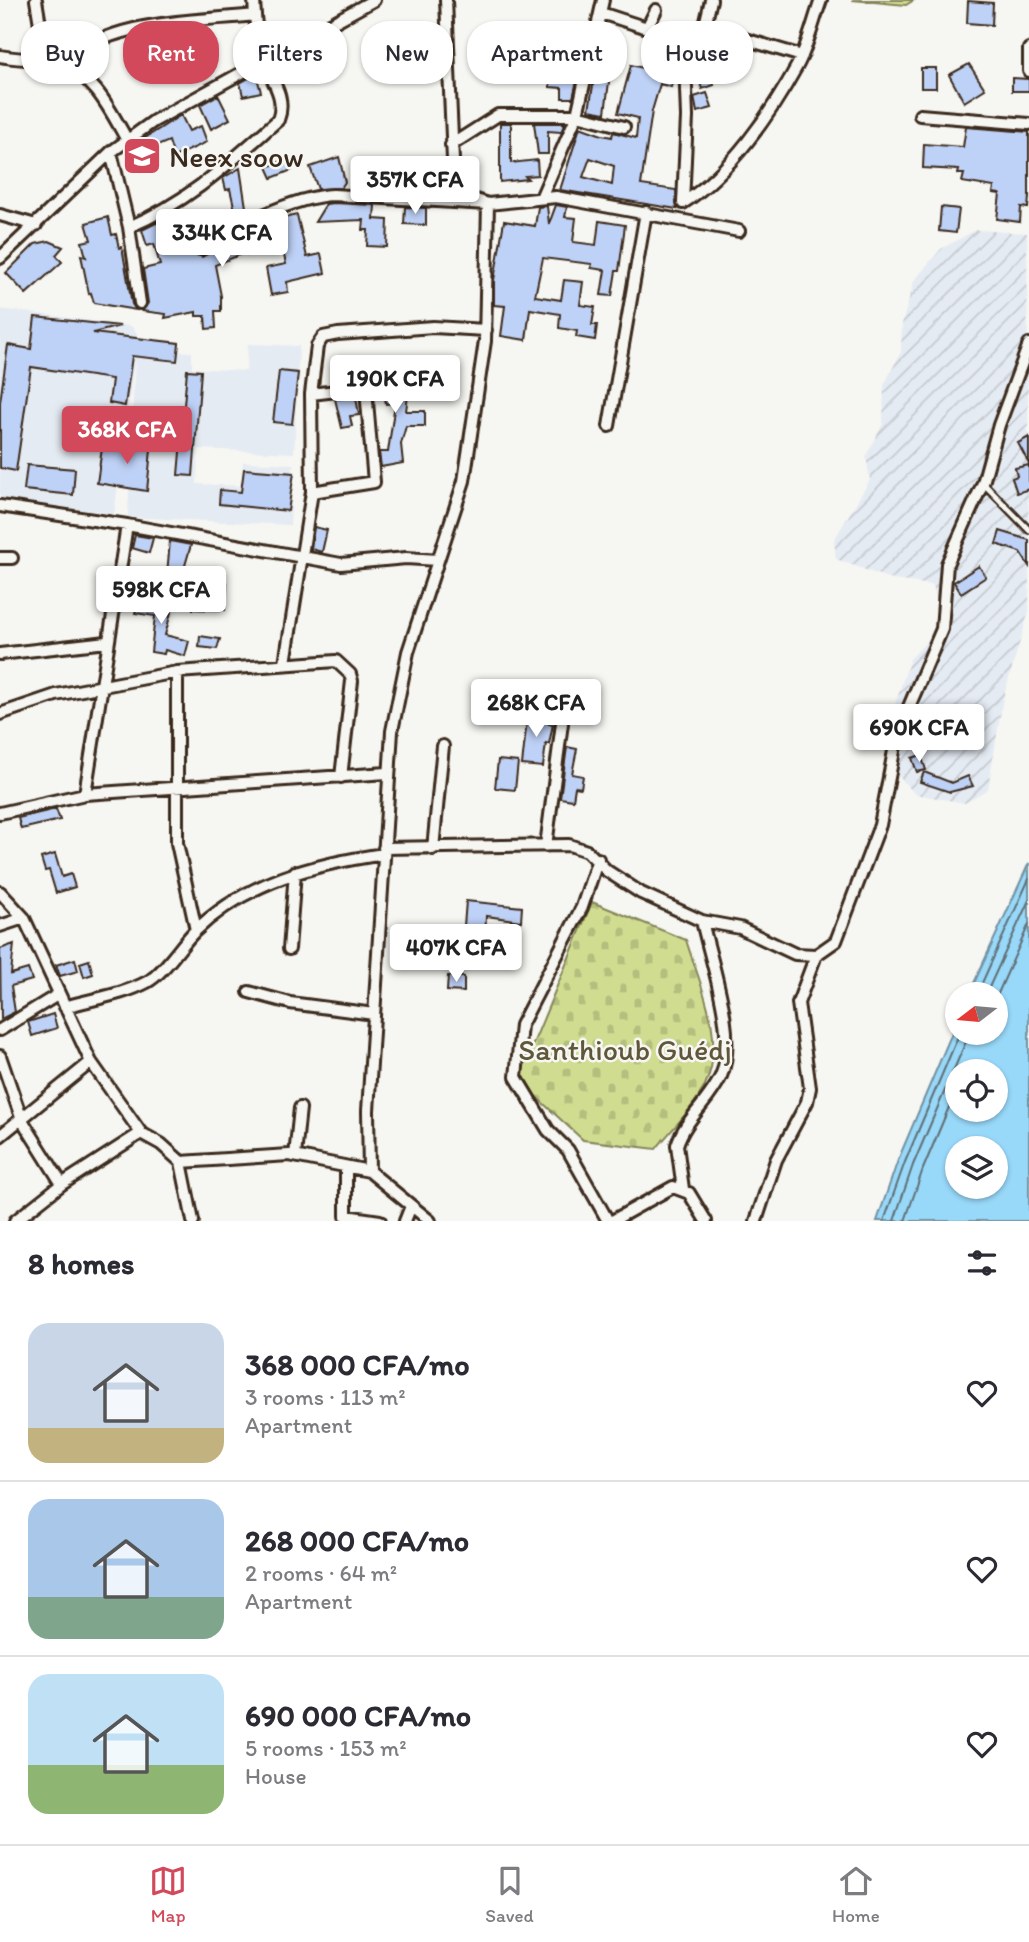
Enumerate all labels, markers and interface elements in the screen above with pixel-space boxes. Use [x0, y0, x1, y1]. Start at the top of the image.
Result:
chip: Buy [21, 21, 109, 84]
chip: Rent [123, 21, 219, 84]
chip: Filters [233, 21, 347, 84]
chip: New [361, 21, 453, 84]
chip: Apartment [467, 21, 627, 84]
chip: House [641, 21, 753, 84]
school or university icon: Neex soow [121, 135, 163, 177]
place label: Neex soow [169, 138, 304, 175]
pin: 357K CFA [343, 156, 487, 216]
text: 357K CFA [366, 165, 464, 193]
pin: 334K CFA [150, 210, 294, 269]
text: 334K CFA [172, 218, 272, 246]
pin: 190K CFA [323, 356, 467, 415]
text: 190K CFA [346, 364, 444, 392]
pin: 368K CFA [55, 406, 199, 466]
text: 368K CFA [78, 415, 176, 443]
pin: 598K CFA [89, 566, 233, 626]
text: 598K CFA [112, 575, 210, 603]
pin: 268K CFA [464, 680, 608, 739]
text: 268K CFA [487, 688, 585, 716]
pin: 690K CFA [847, 704, 991, 764]
text: 690K CFA [869, 713, 969, 741]
pin: 407K CFA [384, 925, 528, 984]
text: 407K CFA [406, 933, 506, 961]
north arrow [945, 982, 1008, 1045]
map controls [945, 982, 1008, 1199]
park label: Santhioub Guédj [518, 1031, 732, 1068]
button: locate [945, 1059, 1008, 1122]
button: layers [945, 1136, 1008, 1199]
icon: filters [963, 1244, 1001, 1282]
text: 8 homes [28, 1245, 135, 1282]
text: 368 000 CFA/mo [245, 1346, 470, 1383]
icon: home [84, 1351, 168, 1435]
icon: heart [963, 1374, 1001, 1412]
text: 3 rooms · 113 m² [245, 1383, 406, 1411]
text: Apartment [245, 1411, 352, 1439]
text: 268 000 CFA/mo [245, 1522, 469, 1559]
icon: home [84, 1527, 168, 1611]
icon: heart [963, 1550, 1001, 1588]
text: 2 rooms · 64 m² [245, 1559, 397, 1587]
text: Apartment [245, 1587, 352, 1615]
text: 690 000 CFA/mo [245, 1697, 471, 1734]
icon: home [84, 1702, 168, 1786]
icon: heart [963, 1725, 1001, 1763]
text: 5 rooms · 153 m² [245, 1734, 407, 1762]
text: House [245, 1762, 307, 1790]
tab: Map [149, 1862, 187, 1927]
tab: Saved [485, 1862, 534, 1927]
tab: Home [832, 1862, 880, 1927]

